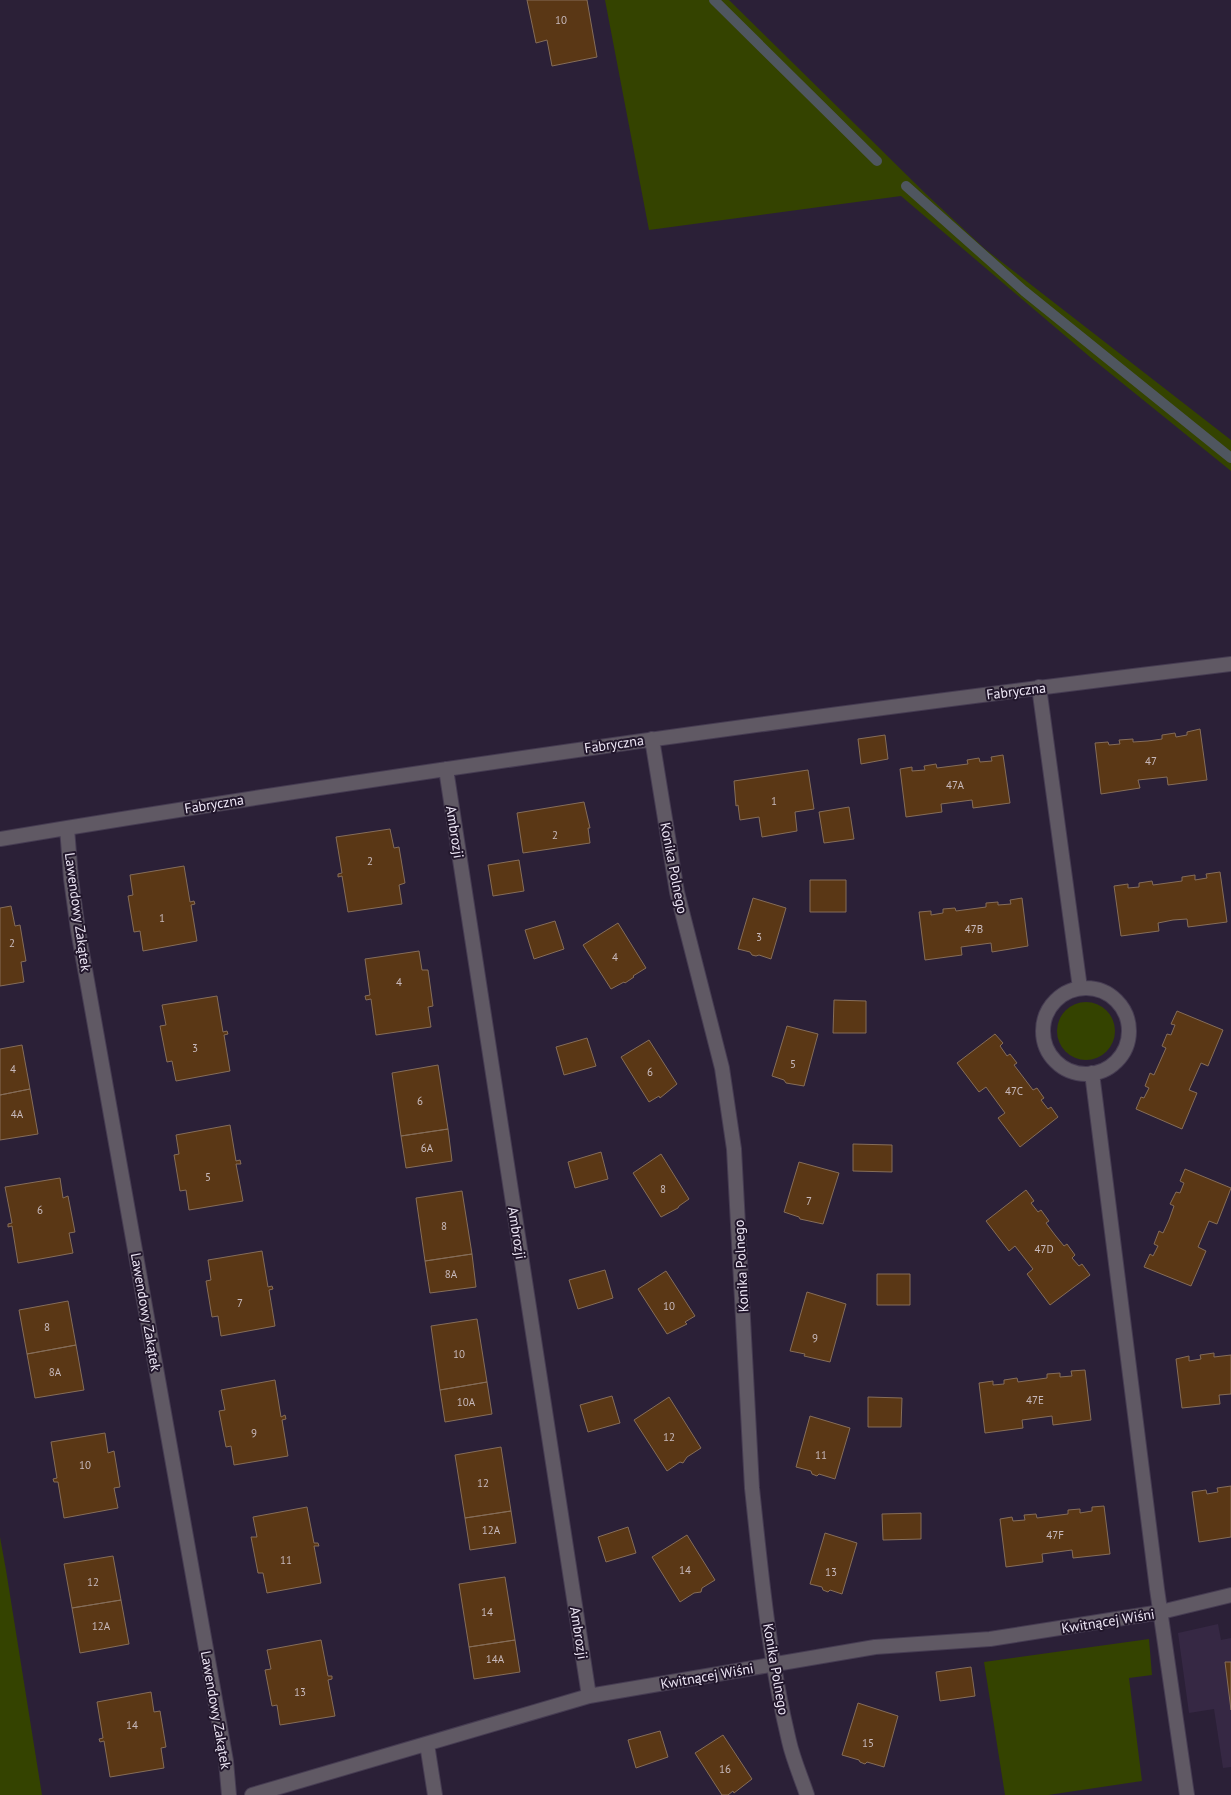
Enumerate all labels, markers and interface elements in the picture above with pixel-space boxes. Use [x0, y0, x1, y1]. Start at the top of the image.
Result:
house number: 10 [555, 13, 567, 27]
street label: Fabryczna [985, 678, 1047, 704]
street label: Fabryczna [583, 731, 645, 757]
house number: 47 [1145, 754, 1157, 768]
house number: 47A [946, 778, 964, 792]
street label: Fabryczna [183, 790, 245, 818]
house number: 1 [771, 794, 777, 808]
street label: Ambrozji [442, 804, 468, 860]
street label: Konika Polnego [656, 821, 692, 915]
house number: 2 [552, 828, 558, 842]
street label: Lawendowy Zakątek [61, 851, 95, 973]
house number: 2 [367, 854, 373, 868]
house number: 1 [159, 911, 165, 925]
house number: 47B [965, 922, 983, 936]
house number: 3 [756, 930, 762, 944]
house number: 2 [9, 936, 15, 950]
house number: 4 [612, 950, 618, 964]
house number: 4 [396, 975, 402, 989]
house number: 3 [192, 1041, 198, 1055]
house number: 5 [790, 1057, 796, 1071]
house number: 4 [10, 1062, 16, 1076]
house number: 6 [647, 1065, 653, 1079]
house number: 47C [1005, 1084, 1023, 1098]
house number: 6 [417, 1094, 423, 1108]
house number: 4A [11, 1107, 24, 1121]
house number: 6A [421, 1141, 434, 1155]
house number: 5 [205, 1170, 211, 1184]
house number: 8 [660, 1182, 666, 1196]
house number: 7 [806, 1194, 812, 1208]
house number: 6 [37, 1203, 43, 1217]
street label: Ambrozji [504, 1205, 530, 1261]
house number: 8 [441, 1219, 447, 1233]
street label: Konika Polnego [730, 1219, 752, 1313]
house number: 47D [1034, 1242, 1054, 1256]
street label: Lawendowy Zakątek [127, 1251, 165, 1373]
house number: 8A [445, 1267, 458, 1281]
house number: 7 [237, 1296, 243, 1310]
house number: 10 [663, 1299, 675, 1313]
house number: 8 [44, 1320, 50, 1334]
house number: 9 [812, 1331, 818, 1345]
house number: 10 [453, 1347, 465, 1361]
house number: 8A [49, 1365, 62, 1379]
house number: 47E [1026, 1393, 1044, 1407]
house number: 10A [457, 1395, 476, 1409]
house number: 9 [251, 1426, 257, 1440]
house number: 12 [663, 1430, 675, 1444]
house number: 11 [815, 1448, 827, 1462]
house number: 10 [79, 1458, 91, 1472]
house number: 12 [477, 1476, 489, 1490]
house number: 12A [482, 1523, 501, 1537]
house number: 47F [1046, 1528, 1064, 1542]
house number: 11 [280, 1553, 292, 1567]
house number: 14 [679, 1563, 691, 1577]
house number: 13 [825, 1565, 837, 1579]
house number: 12 [87, 1575, 99, 1589]
house number: 14 [481, 1605, 493, 1619]
street label: Ambrozji [566, 1605, 592, 1661]
street label: Kwitnącej Wiśni [1060, 1605, 1156, 1637]
house number: 12A [92, 1619, 111, 1633]
street label: Konika Polnego [759, 1622, 793, 1716]
street label: Lawendowy Zakątek [197, 1649, 235, 1771]
house number: 14A [486, 1652, 505, 1666]
street label: Kwitnącej Wiśni [659, 1659, 755, 1693]
house number: 13 [294, 1685, 306, 1699]
house number: 14 [126, 1718, 138, 1732]
house number: 15 [862, 1736, 874, 1750]
house number: 16 [719, 1762, 731, 1776]

